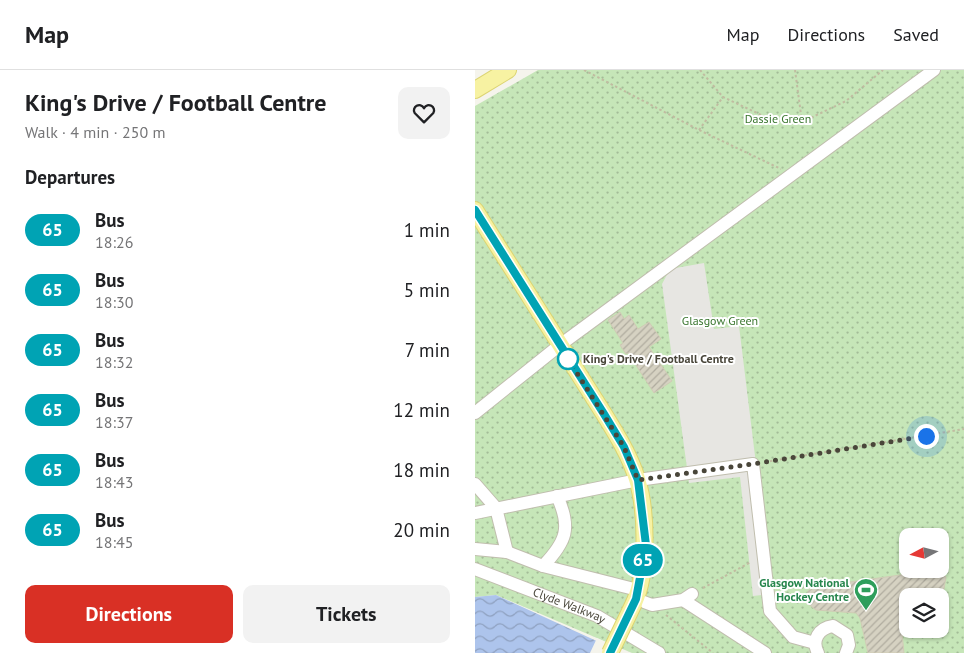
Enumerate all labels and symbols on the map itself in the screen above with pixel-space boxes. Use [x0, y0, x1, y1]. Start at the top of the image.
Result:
park label: Dassie Green [745, 111, 811, 126]
park label: Glasgow Green [682, 313, 758, 328]
marker: King's Drive / Football Centre [557, 348, 579, 370]
place label: King's Drive / Football Centre [583, 351, 734, 366]
your location [914, 424, 939, 449]
north arrow [899, 528, 949, 578]
line badge: 65 [621, 544, 665, 576]
place label: Glasgow National Hockey Centre [759, 575, 849, 604]
sports icon: Glasgow National Hockey Centre [853, 577, 879, 611]
street label: Clyde Walkway [531, 584, 609, 627]

